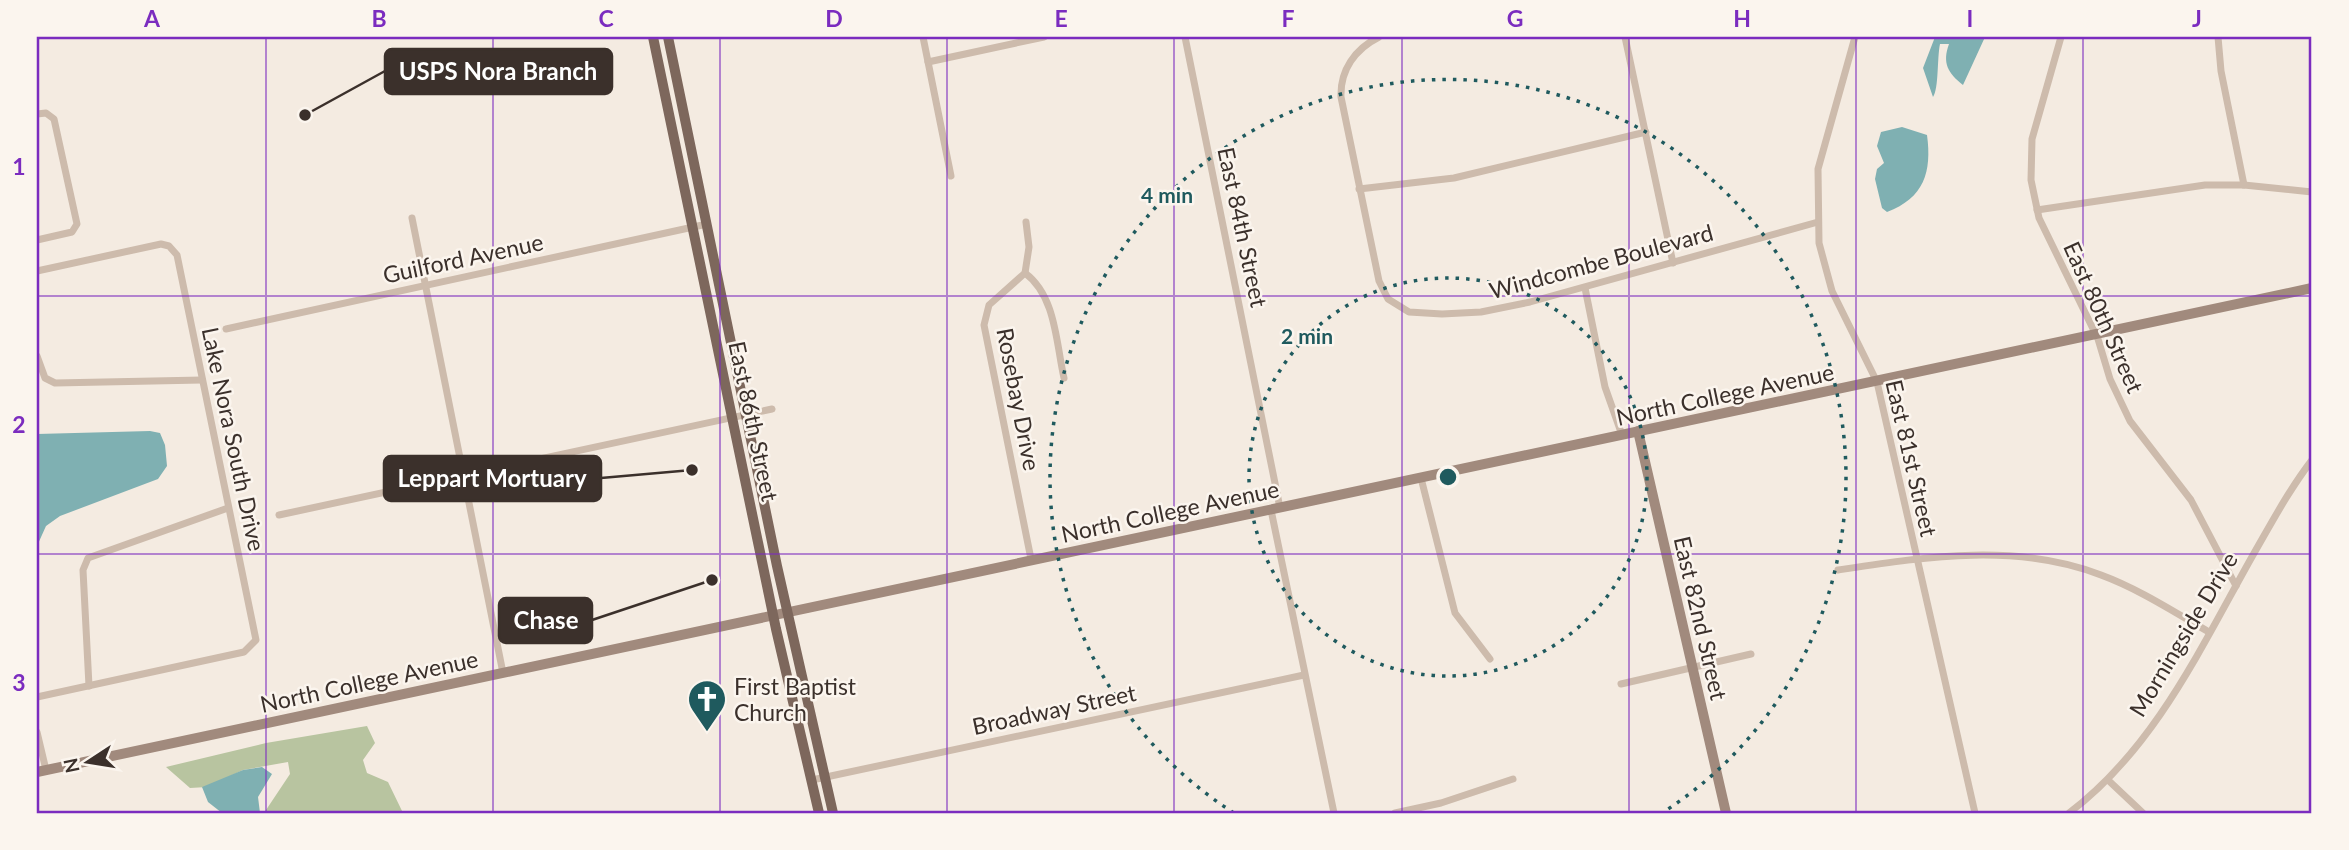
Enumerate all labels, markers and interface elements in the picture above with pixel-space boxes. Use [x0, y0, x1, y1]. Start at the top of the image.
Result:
text: A [143, 4, 161, 32]
text: B [371, 4, 387, 32]
text: C [598, 4, 614, 32]
text: D [825, 4, 843, 32]
text: E [1054, 4, 1068, 32]
text: F [1281, 4, 1295, 32]
text: G [1507, 4, 1523, 32]
text: H [1733, 4, 1751, 32]
text: I [1967, 4, 1973, 32]
text: J [2192, 4, 2202, 32]
callout: USPS Nora Branch [385, 49, 612, 94]
text: USPS Nora Branch [399, 56, 597, 85]
street label: East 84th Street [1212, 144, 1274, 310]
text: 1 [12, 152, 26, 180]
text: 4 min [1141, 182, 1193, 207]
street label: Windcombe Boulevard [1486, 218, 1716, 304]
street label: Guilford Avenue [380, 227, 546, 289]
street label: East 80th Street [2058, 237, 2150, 398]
text: 2 min [1281, 323, 1333, 348]
street label: Lake Nora South Drive [197, 325, 271, 553]
street label: Rosebay Drive [991, 325, 1047, 473]
street label: East 86th Street [723, 338, 785, 504]
street label: North College Avenue [1614, 357, 1836, 431]
street label: East 81st Street [1880, 377, 1944, 540]
text: 2 [12, 410, 26, 438]
callout: Leppart Mortuary [384, 456, 601, 501]
text: Leppart Mortuary [397, 463, 587, 492]
centre of rings [1436, 465, 1460, 489]
street label: North College Avenue [1059, 474, 1281, 548]
street label: East 82nd Street [1669, 533, 1734, 703]
street label: Morningside Drive [2123, 547, 2243, 721]
callout: Chase [499, 598, 592, 643]
text: Chase [514, 605, 579, 634]
street label: North College Avenue [258, 644, 480, 718]
text: 3 [12, 668, 26, 696]
place label: First Baptist Church [734, 672, 857, 726]
church icon: First Baptist Church [686, 678, 728, 733]
street label: Broadway Street [970, 678, 1139, 740]
north arrow [52, 728, 122, 798]
text: N [58, 756, 84, 775]

